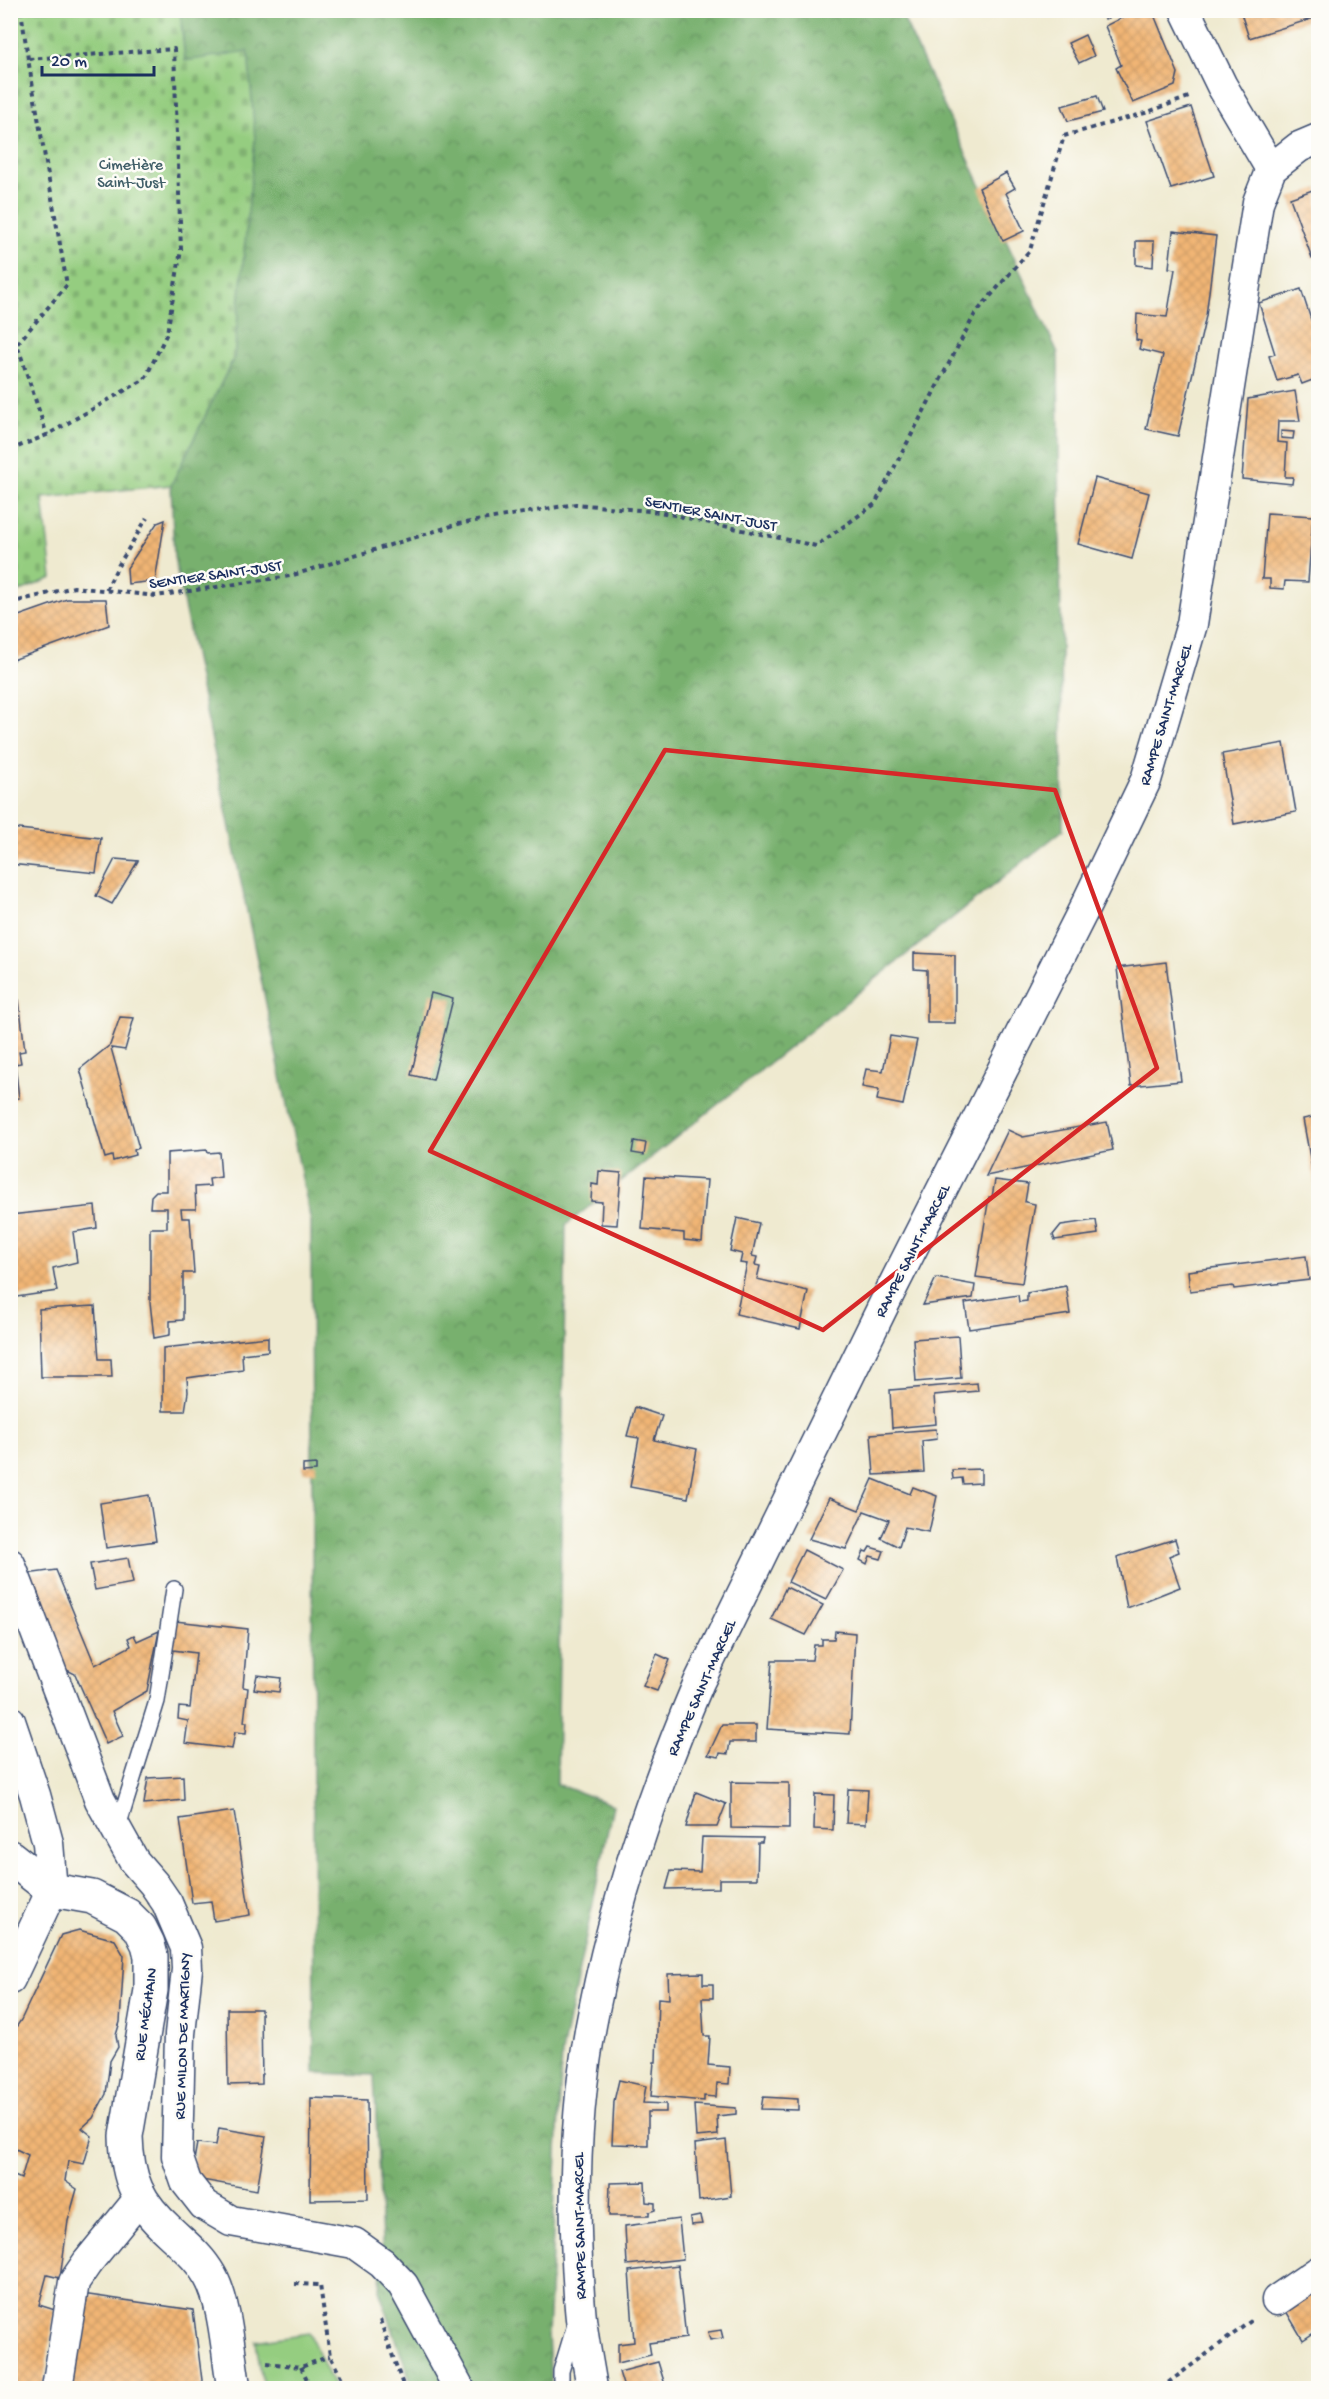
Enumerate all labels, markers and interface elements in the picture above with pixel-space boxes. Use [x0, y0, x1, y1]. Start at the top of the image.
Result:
scale bar [42, 39, 154, 77]
text: 20 m [51, 52, 87, 73]
park label: Cimetière Saint-Just [97, 157, 166, 194]
street label: SENTIER SAINT-JUST [643, 493, 779, 538]
street label: SENTIER SAINT-JUST [148, 558, 284, 595]
street label: RAMPE SAINT-MARCEL [1137, 641, 1198, 788]
street label: RAMPE SAINT-MARCEL [872, 1181, 957, 1322]
street label: RAMPE SAINT-MARCEL [665, 1616, 742, 1760]
street label: RUE MILON DE MARTIGNY [172, 1952, 197, 2120]
street label: RUE MÉCHAIN [132, 1967, 163, 2062]
street label: RAMPE SAINT-MARCEL [571, 2151, 592, 2300]

